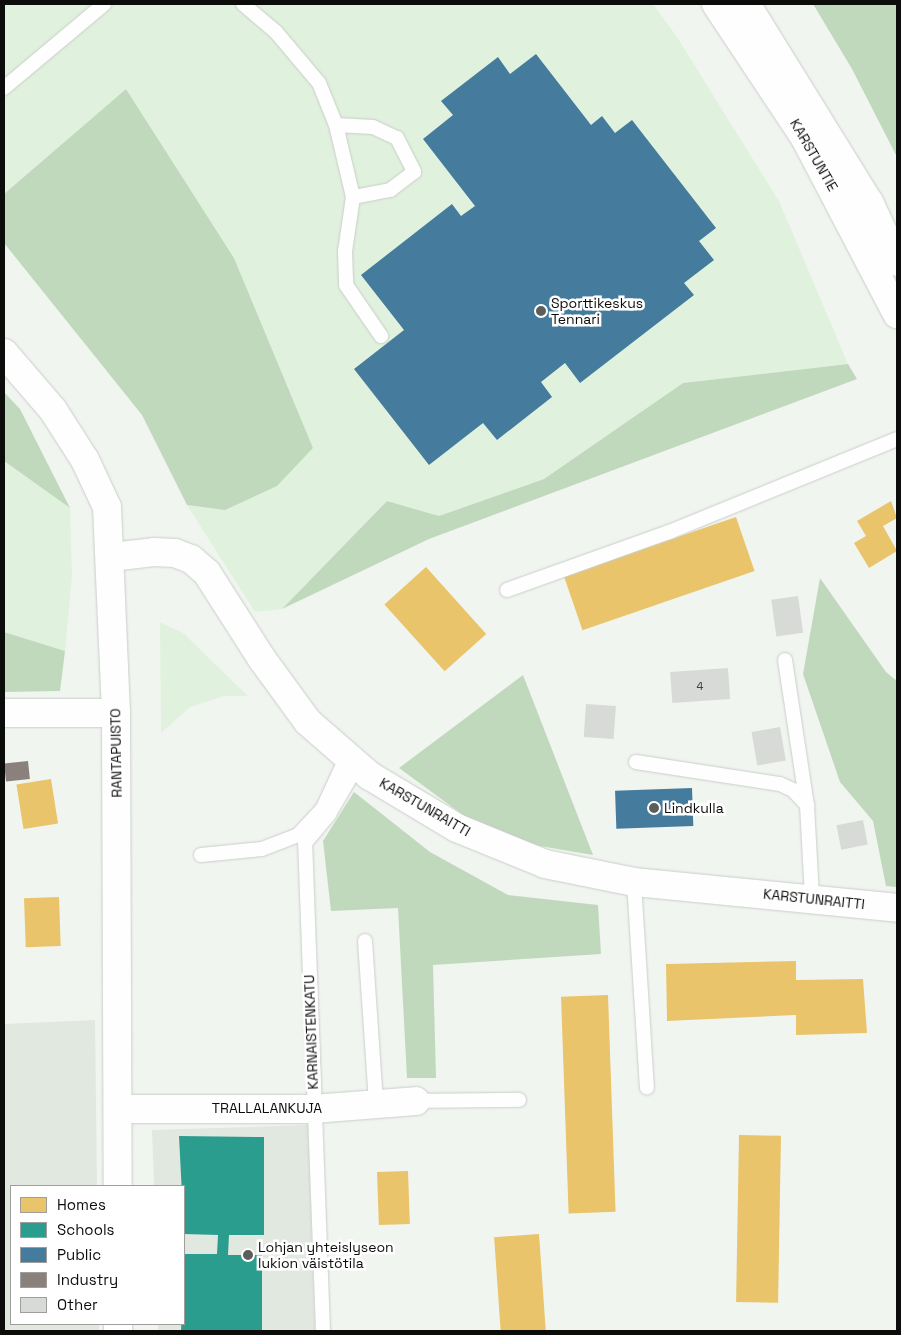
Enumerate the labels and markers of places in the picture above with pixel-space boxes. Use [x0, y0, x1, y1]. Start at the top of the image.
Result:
place label: Sporttikeskus Tennari [551, 295, 643, 328]
marker: Sporttikeskus Tennari [535, 305, 547, 317]
place label: Lindkulla [664, 800, 724, 816]
marker: Lindkulla [648, 802, 660, 814]
place label: Lohjan yhteislyseon lukion väistötila [258, 1239, 394, 1272]
marker: Lohjan yhteislyseon lukion väistötila [242, 1249, 254, 1261]

